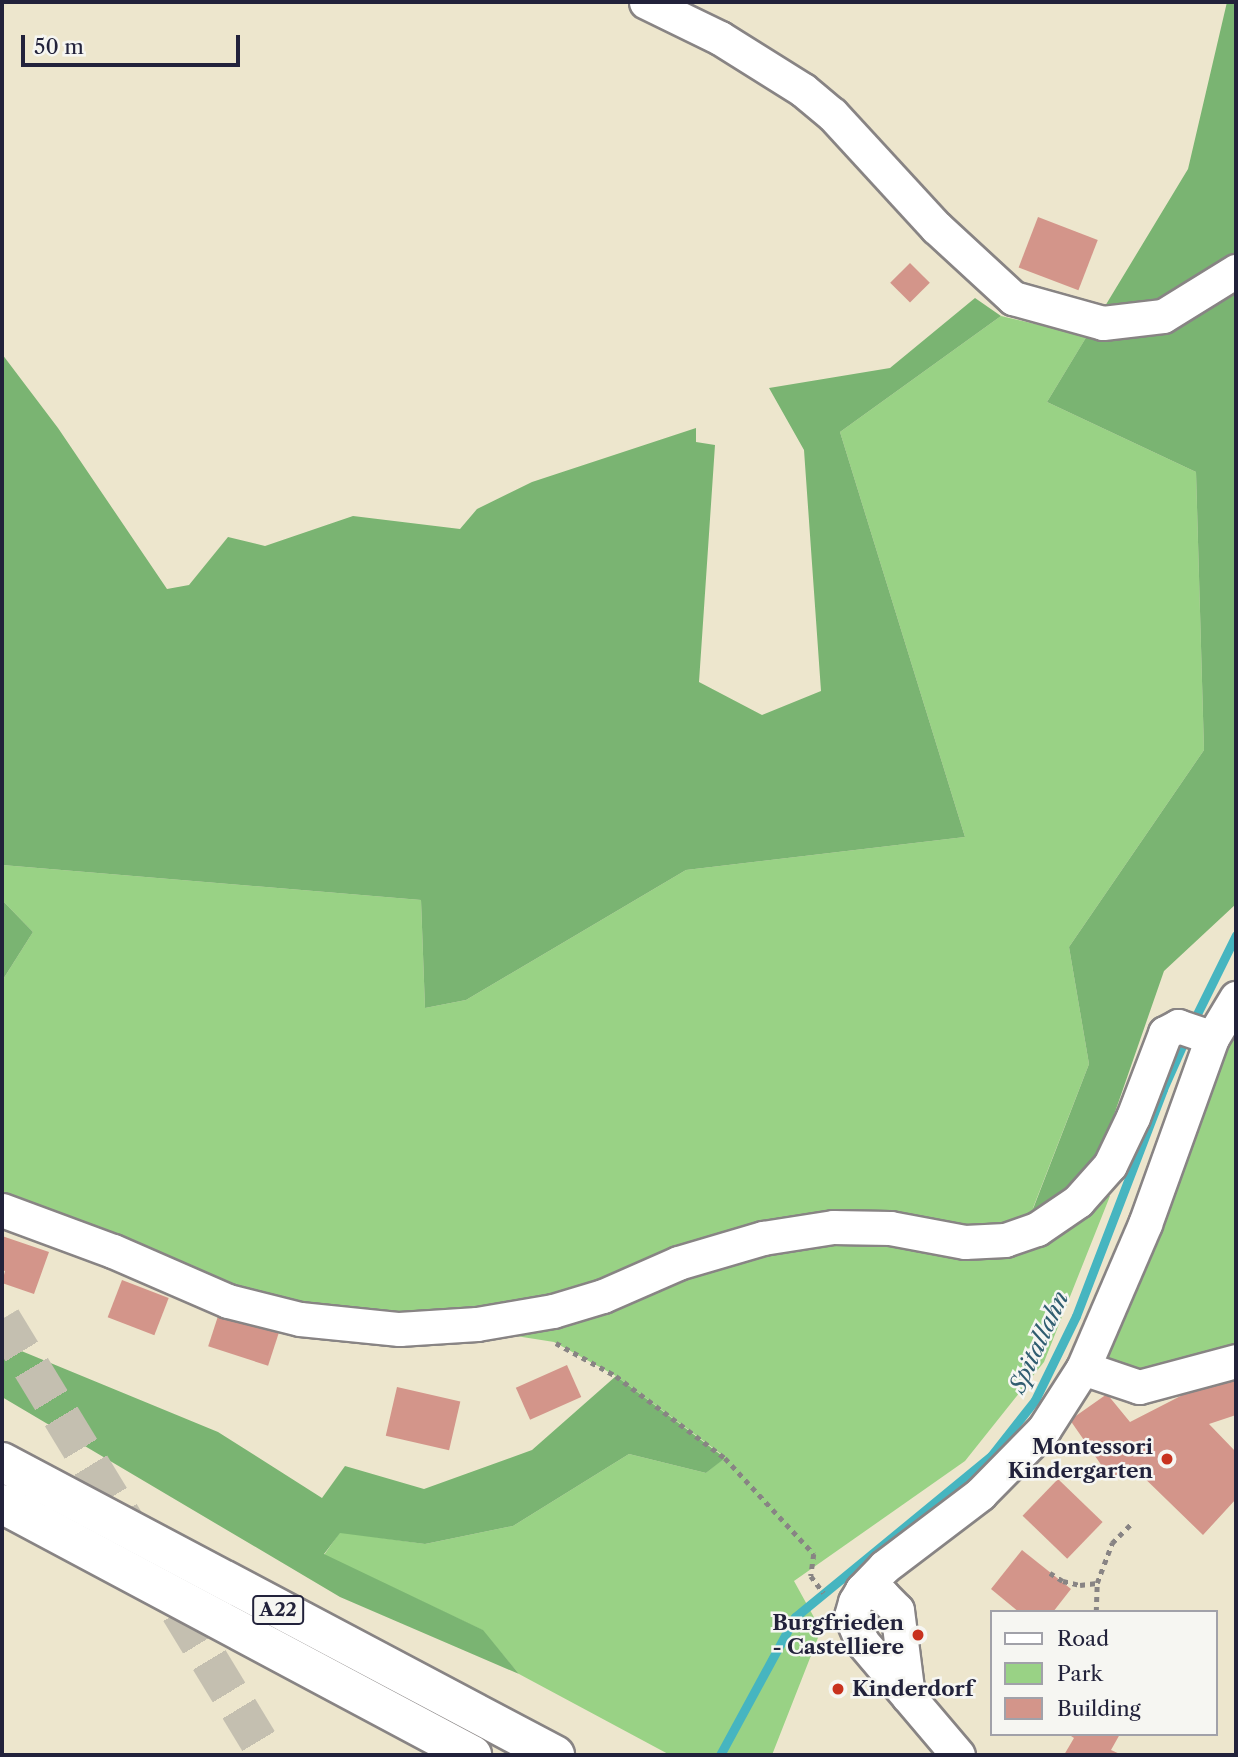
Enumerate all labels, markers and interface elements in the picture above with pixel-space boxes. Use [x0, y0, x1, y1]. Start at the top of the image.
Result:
scale bar [24, 21, 243, 65]
text: 50 m [34, 34, 84, 59]
water label: Spitallahn [1004, 1287, 1074, 1397]
place label: Montessori Kindergarten [1008, 1434, 1153, 1484]
marker: Montessori Kindergarten [1159, 1451, 1175, 1467]
road number: A22 [252, 1594, 304, 1626]
place label: Burgfrieden - Castelliere [772, 1610, 904, 1660]
legend [990, 1610, 1217, 1736]
text: Road [1057, 1626, 1109, 1651]
marker: Burgfrieden - Castelliere [910, 1627, 926, 1643]
text: Park [1057, 1661, 1103, 1686]
place label: Kinderdorf [852, 1676, 974, 1702]
marker: Kinderdorf [830, 1681, 846, 1697]
text: Building [1057, 1696, 1141, 1721]

